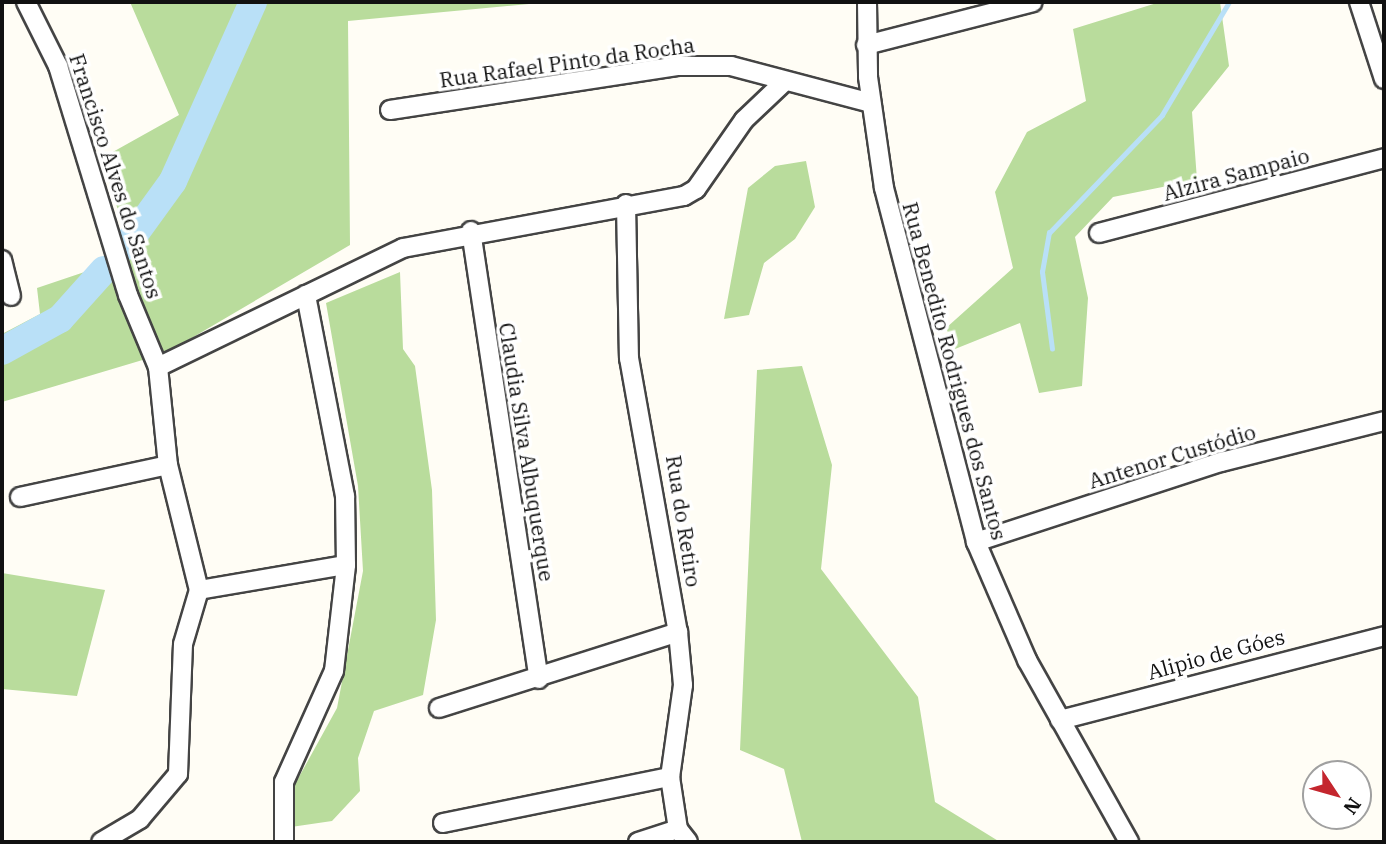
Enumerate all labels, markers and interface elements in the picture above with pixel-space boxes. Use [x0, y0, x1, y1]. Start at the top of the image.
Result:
street label: Rua Rafael Pinto da Rocha [438, 32, 696, 92]
street label: Francisco Alves do Santos [64, 50, 168, 302]
street label: Alzira Sampaio [1160, 142, 1312, 206]
street label: Rua Benedito Rodrigues dos Santos [898, 199, 1012, 543]
street label: Claudia Silva Albuquerque [494, 321, 560, 583]
street label: Antenor Custódio [1085, 419, 1259, 493]
street label: Rua do Retiro [661, 453, 707, 589]
street label: Alipio de Góes [1145, 624, 1287, 684]
north arrow [1302, 760, 1372, 830]
text: N [1338, 793, 1366, 819]

